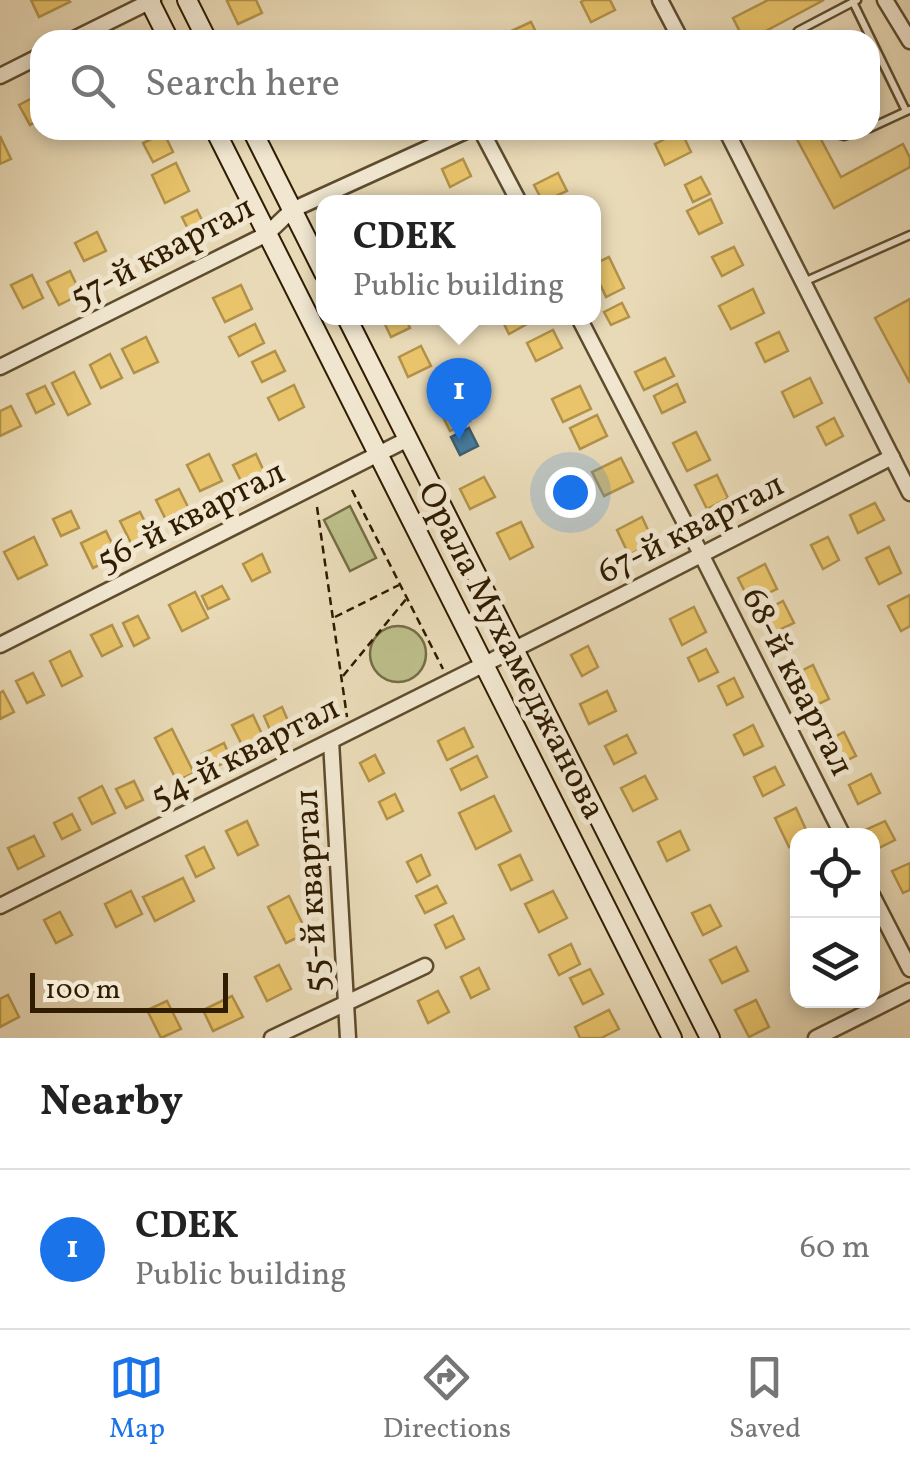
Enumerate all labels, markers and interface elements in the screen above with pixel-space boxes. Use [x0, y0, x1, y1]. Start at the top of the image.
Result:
search box [30, 30, 880, 140]
icon: search [65, 58, 120, 113]
text: Search here [145, 59, 340, 112]
street label: 57-й квартал [62, 185, 263, 322]
popup [316, 195, 601, 325]
text: CDEK [353, 212, 456, 265]
text: Public building [353, 265, 564, 309]
pin: 1 [426, 358, 492, 440]
street label: 56-й квартал [89, 450, 294, 586]
street label: 67-й квартал [590, 462, 793, 597]
your location [545, 467, 596, 518]
street label: Орала Мухамеджанова [404, 474, 616, 828]
street label: 68-й квартал [728, 580, 864, 785]
street label: 54-й квартал [143, 686, 348, 822]
street label: 55-й квартал [284, 788, 342, 994]
map controls [790, 828, 880, 1008]
button: locate [790, 828, 880, 918]
button: layers [790, 918, 880, 1008]
scale bar [30, 968, 228, 1013]
text: 100 m [45, 971, 120, 1010]
text: Nearby [40, 1074, 183, 1133]
text: CDEK [135, 1201, 239, 1254]
text: 1 [66, 1227, 79, 1271]
text: 60 m [800, 1227, 870, 1271]
text: Public building [135, 1254, 347, 1298]
tab: Map [109, 1350, 165, 1449]
tab: Directions [383, 1350, 511, 1449]
tab: Saved [729, 1350, 801, 1449]

